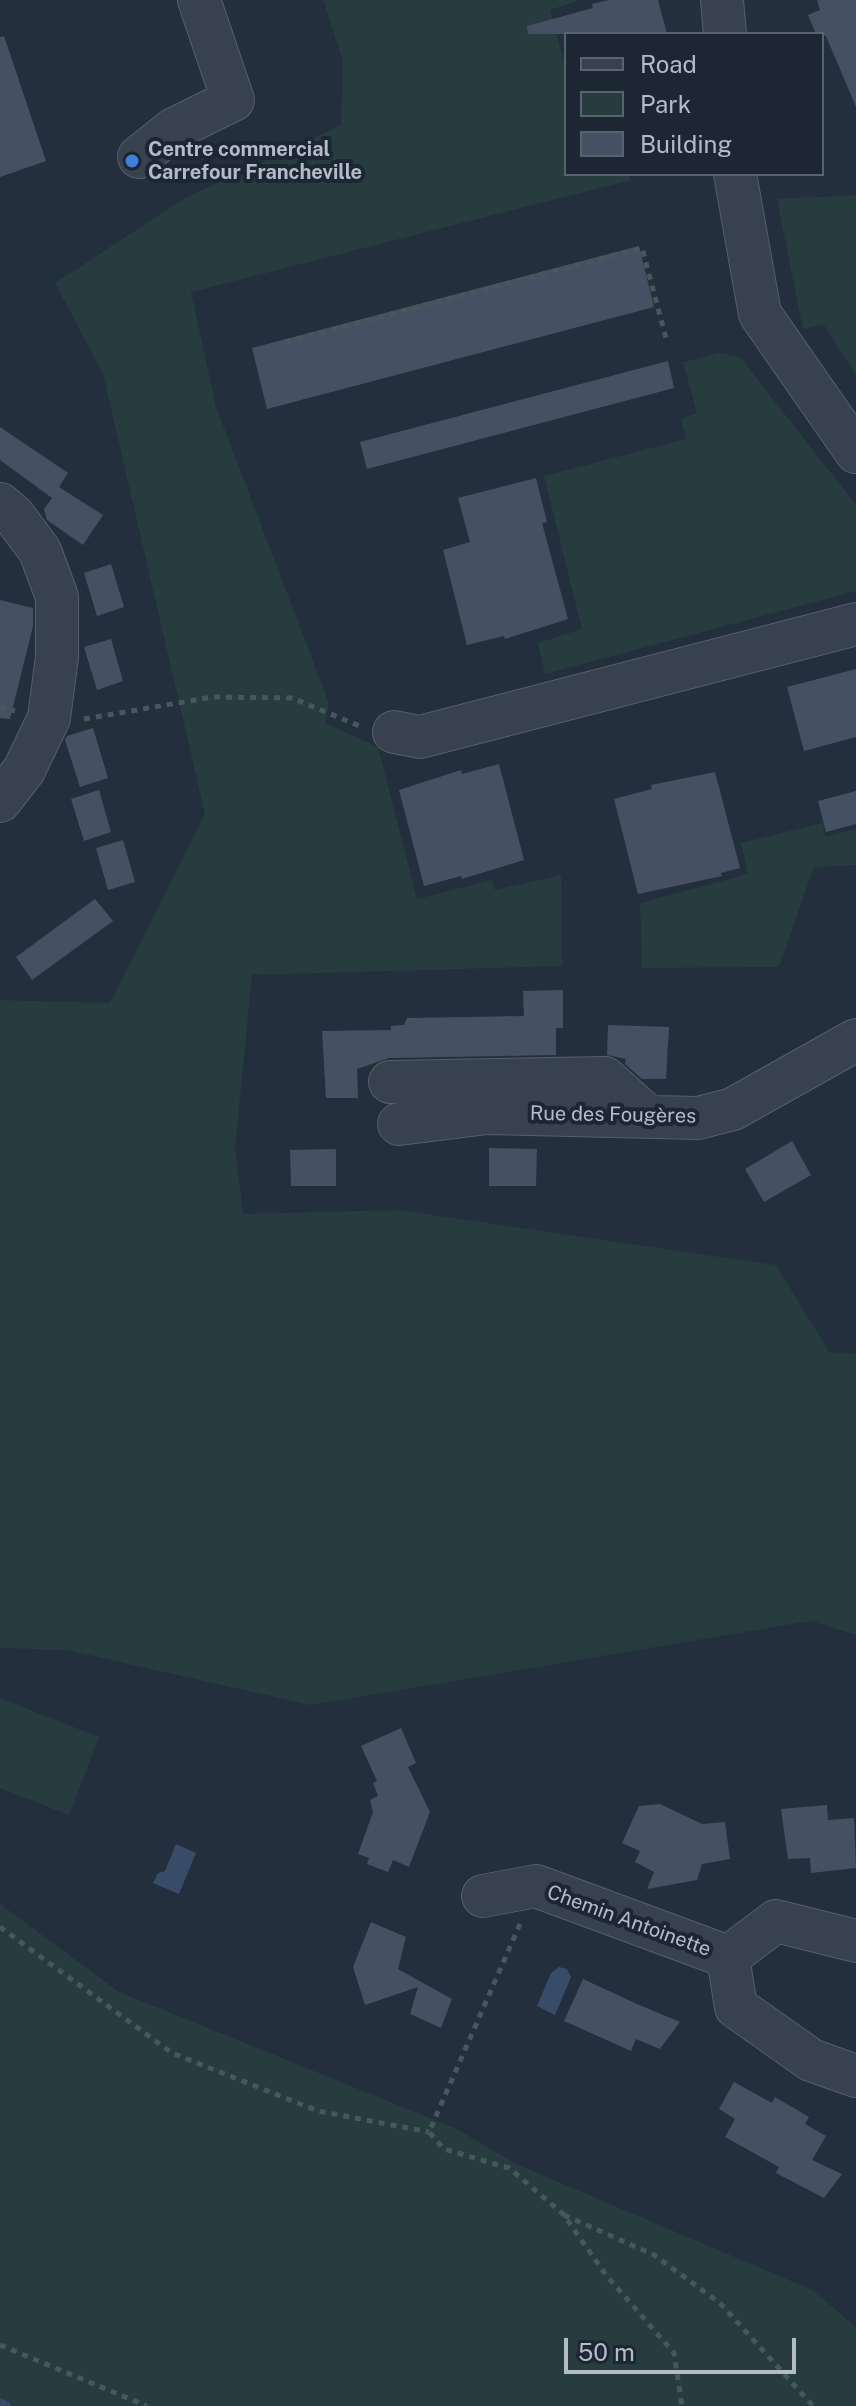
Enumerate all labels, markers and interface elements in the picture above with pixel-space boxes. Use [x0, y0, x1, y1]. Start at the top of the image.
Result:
legend [564, 32, 824, 176]
text: Road [640, 50, 697, 78]
text: Park [640, 90, 691, 118]
text: Building [640, 130, 732, 158]
place label: Centre commercial Carrefour Francheville [148, 138, 362, 185]
marker: Centre commercial Carrefour Francheville [123, 152, 141, 170]
street label: Rue des Fougères [530, 1102, 696, 1128]
street label: Chemin Antoinette [544, 1880, 714, 1962]
scale bar [568, 2322, 800, 2372]
text: 50 m [578, 2338, 635, 2366]

